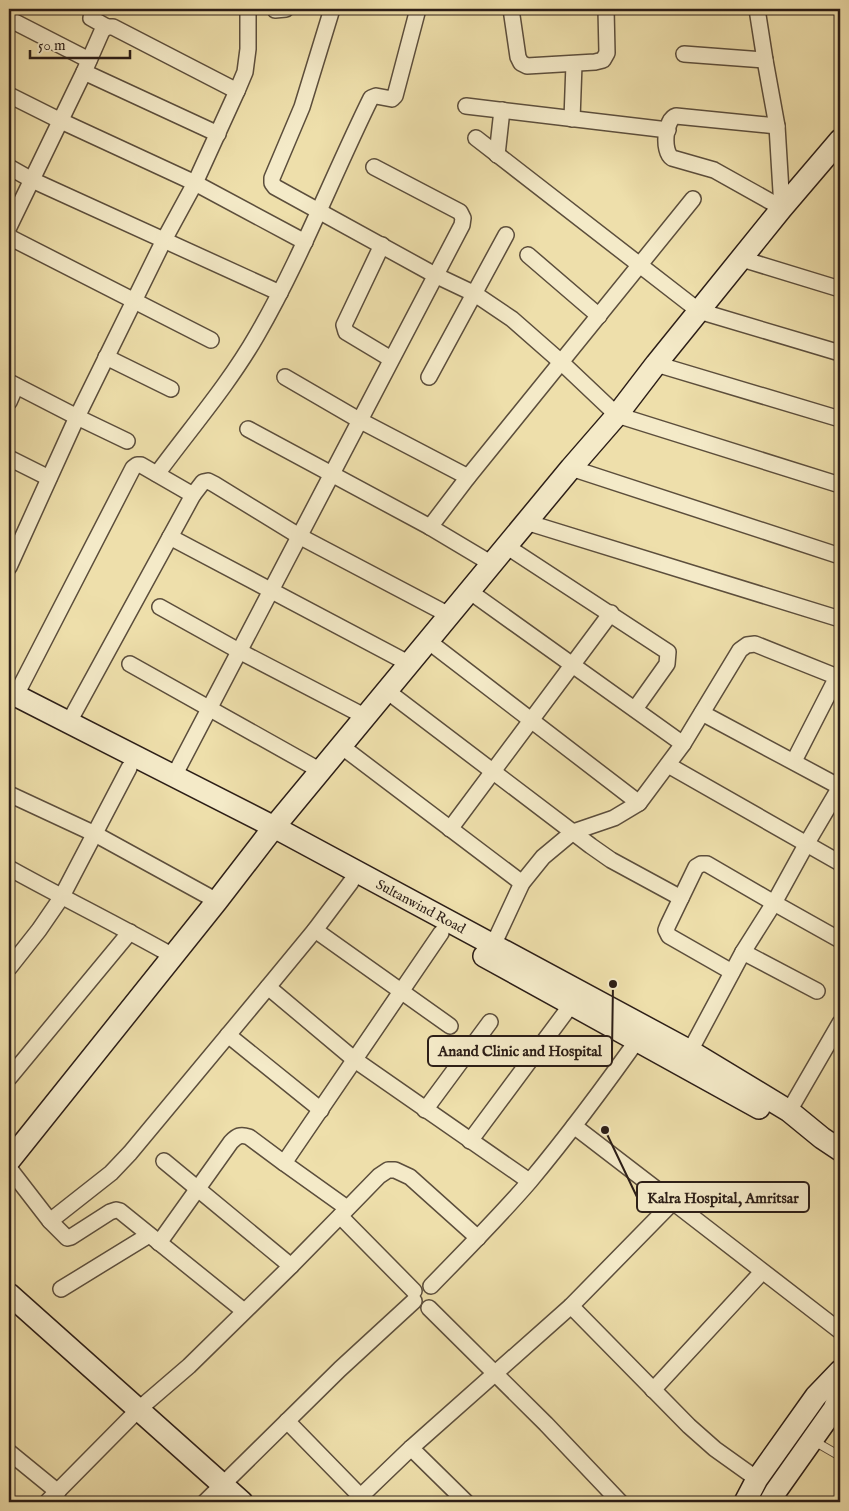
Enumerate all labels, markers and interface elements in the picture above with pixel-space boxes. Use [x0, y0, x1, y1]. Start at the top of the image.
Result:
scale bar [30, 28, 130, 60]
text: 50 m [38, 36, 66, 55]
street label: Sultanwind Road [373, 876, 469, 938]
callout: Anand Clinic and Hospital [428, 1036, 612, 1066]
text: Anand Clinic and Hospital [437, 1042, 603, 1061]
callout: Kalra Hospital, Amritsar [637, 1182, 809, 1212]
text: Kalra Hospital, Amritsar [647, 1189, 799, 1208]

